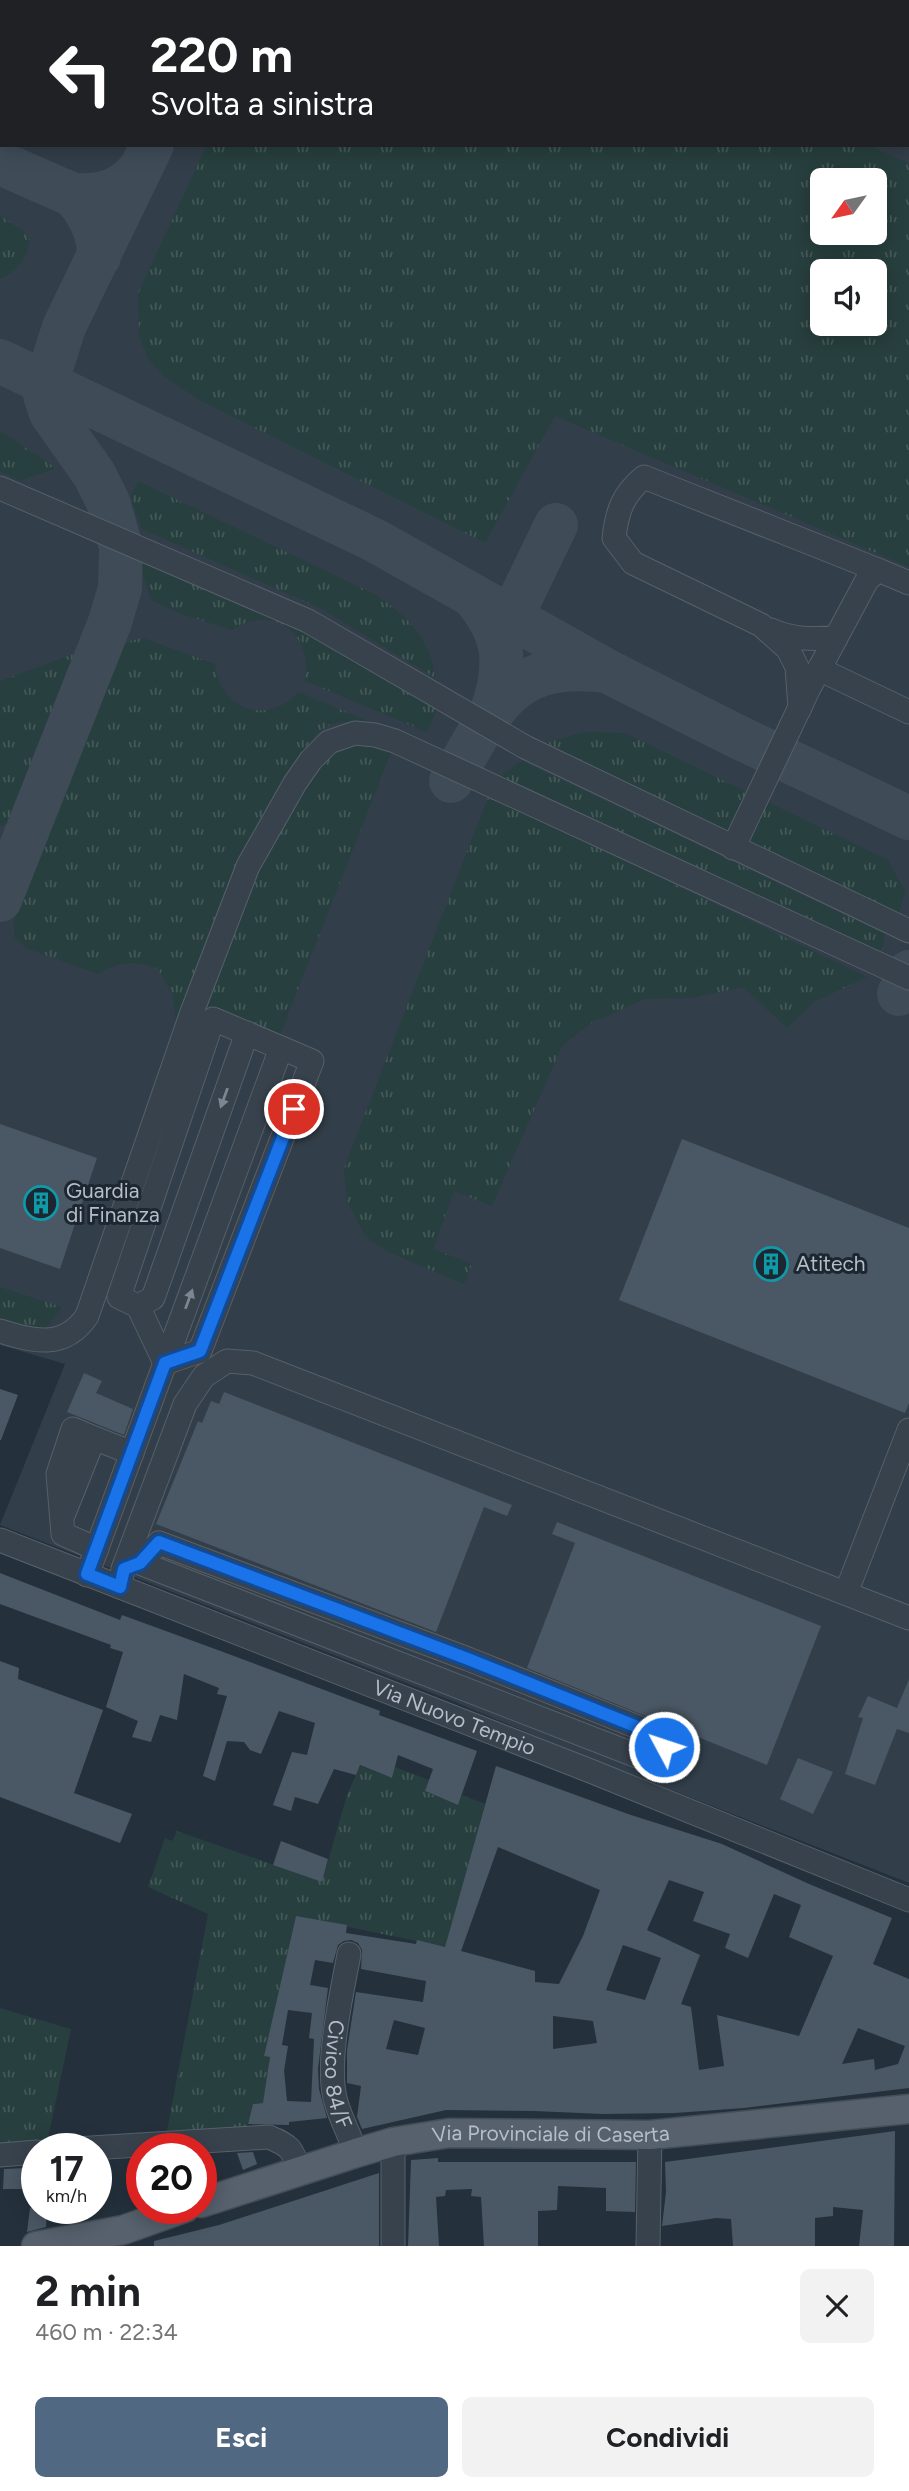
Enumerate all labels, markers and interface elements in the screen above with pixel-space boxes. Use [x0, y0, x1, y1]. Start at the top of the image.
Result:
text: 220 m [150, 25, 293, 84]
icon: left [35, 28, 126, 119]
text: Svolta a sinistra [150, 85, 374, 123]
north arrow [810, 168, 887, 245]
map controls [810, 168, 887, 336]
button: sound [810, 259, 887, 336]
pin [264, 1079, 324, 1139]
one-way arrow [218, 1087, 229, 1108]
icon: arrive [275, 1090, 313, 1128]
place label: Guardia di Finanza [66, 1178, 160, 1227]
building icon: Guardia di Finanza [22, 1184, 60, 1222]
building icon: Atitech [752, 1245, 790, 1283]
place label: Atitech [796, 1251, 865, 1276]
one-way arrow [184, 1289, 195, 1310]
street label: Via Nuovo Tempio [370, 1674, 539, 1760]
position arrow [627, 1710, 701, 1784]
street label: Civico 84/F [320, 2018, 358, 2132]
street label: Via Provinciale di Caserta [430, 2120, 671, 2148]
speed limit sign: 20 [126, 2133, 217, 2224]
text: 17 [49, 2148, 84, 2190]
text: km/h [46, 2185, 87, 2207]
text: 2 min [35, 2266, 141, 2317]
button: close [800, 2269, 874, 2343]
text: 460 m · 22:34 [35, 2318, 178, 2346]
button: Esci [35, 2397, 448, 2477]
button: Condividi [462, 2397, 874, 2477]

